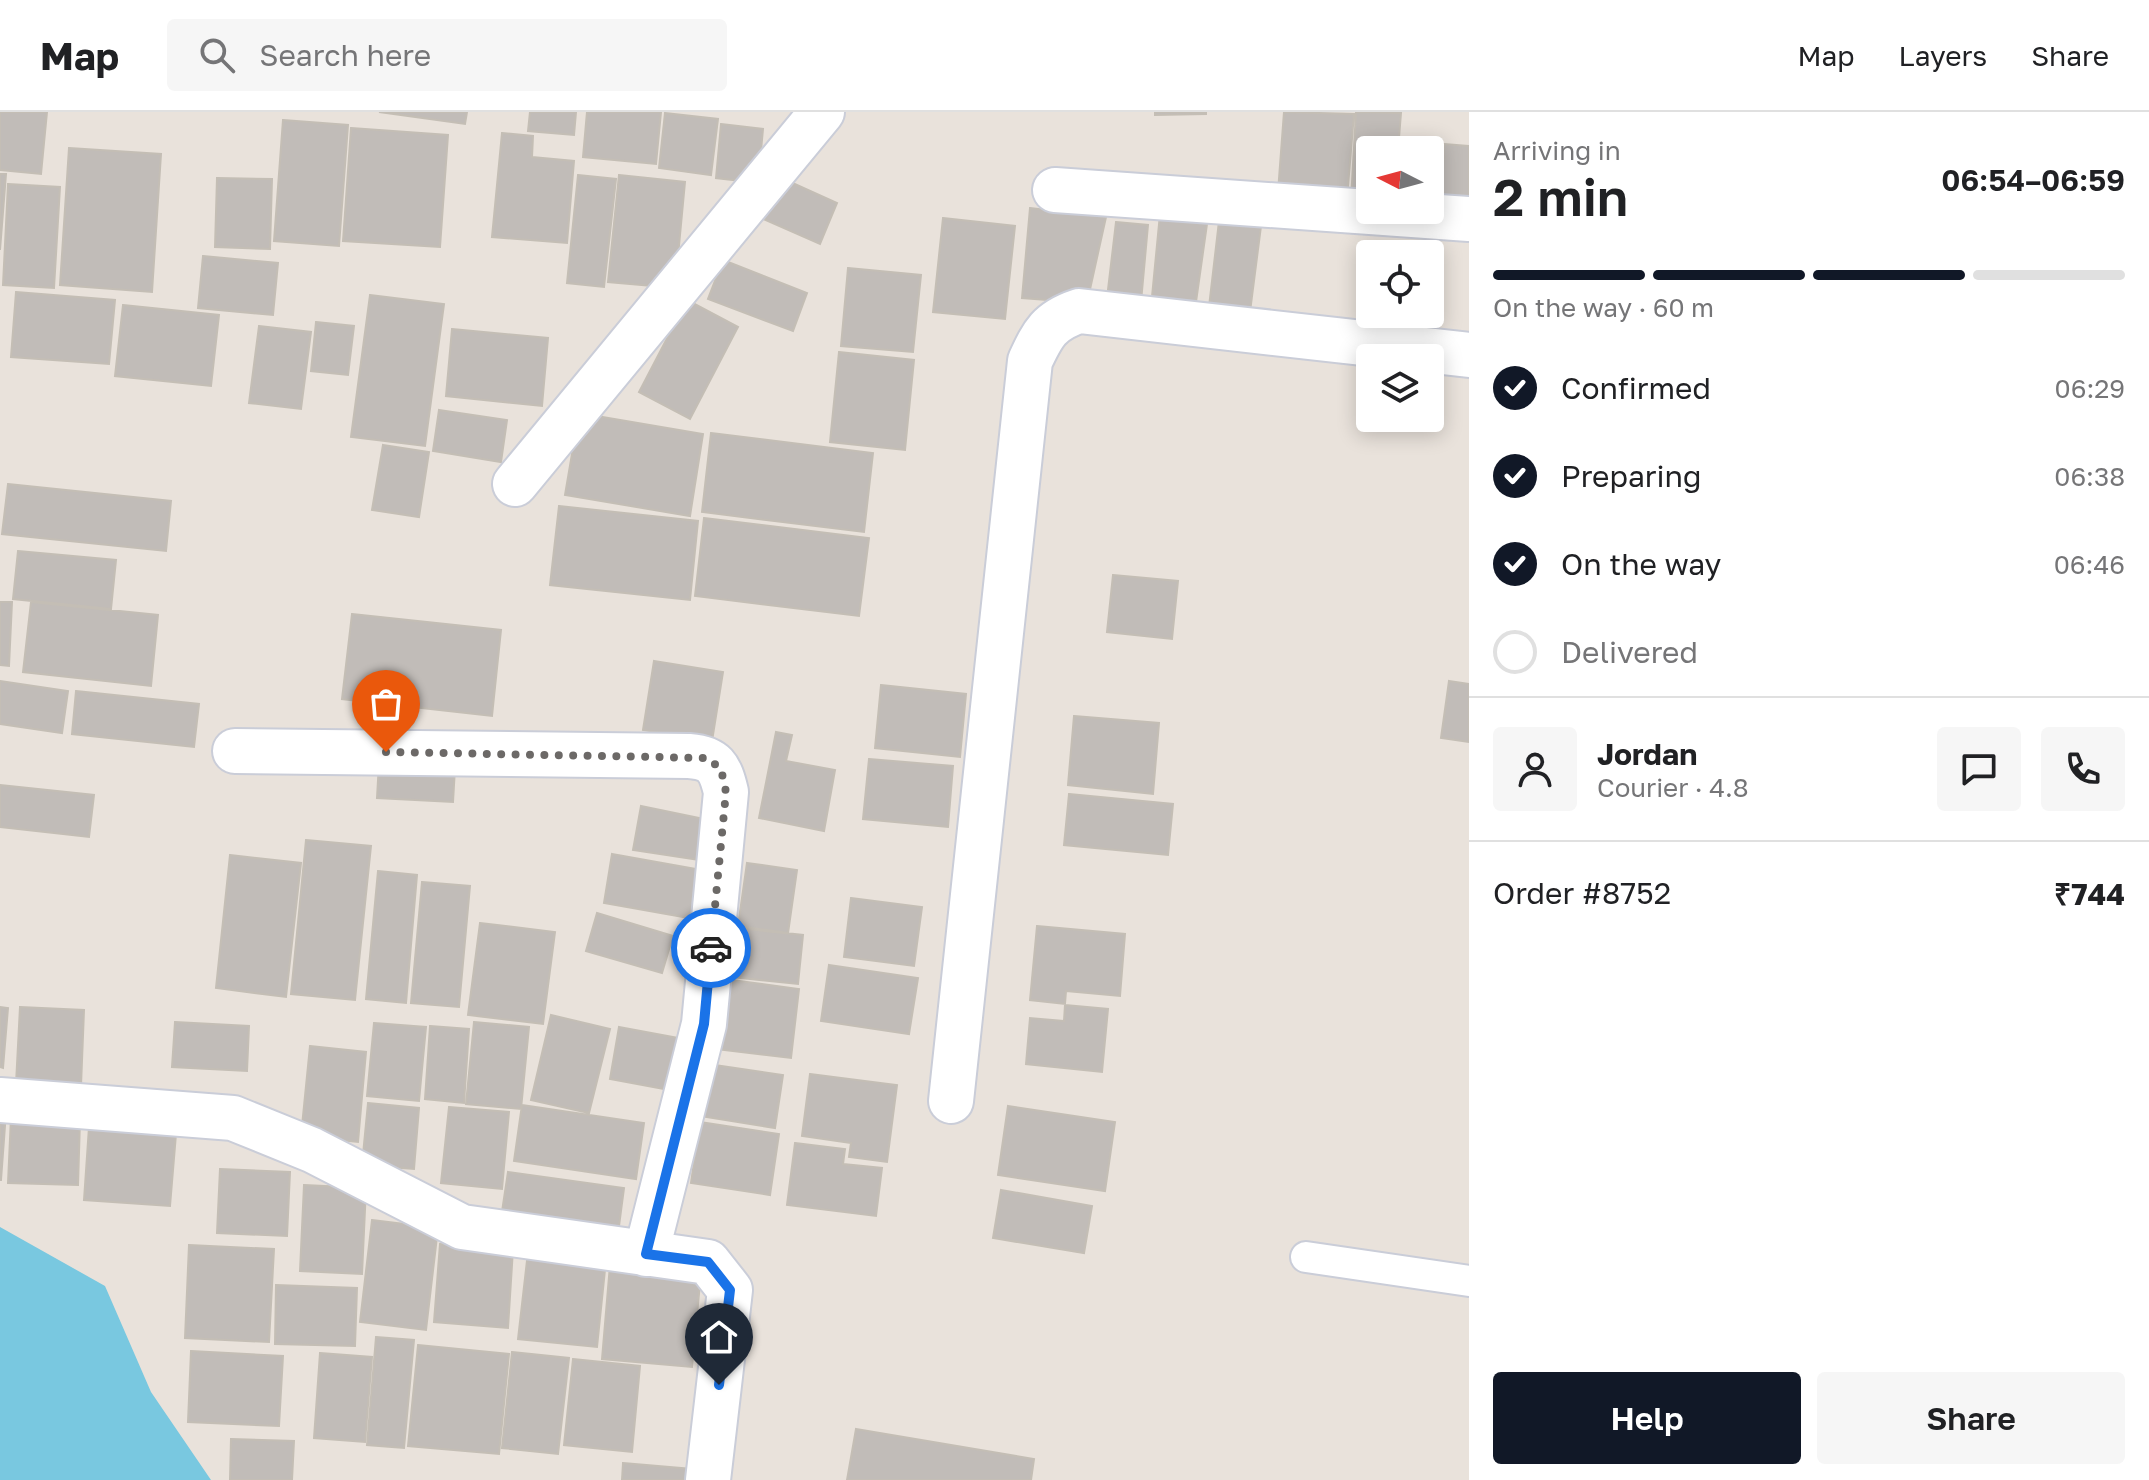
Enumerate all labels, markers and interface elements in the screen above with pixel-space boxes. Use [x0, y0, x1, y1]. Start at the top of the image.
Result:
search box [167, 19, 727, 91]
text: Map [40, 33, 119, 78]
icon: search [195, 33, 239, 77]
text: Search here [259, 37, 431, 73]
text: Map [1797, 39, 1855, 72]
text: Layers [1899, 39, 1987, 72]
text: Share [2031, 39, 2109, 72]
text: Arriving in [1493, 135, 1621, 166]
north arrow [1356, 136, 1444, 224]
map controls [1356, 136, 1444, 432]
text: 06:54–06:59 [1941, 162, 2125, 198]
text: 2 min [1493, 165, 1628, 227]
button: locate [1356, 240, 1444, 328]
text: On the way · 60 m [1493, 292, 1714, 323]
button: layers [1356, 344, 1444, 432]
icon: check [1493, 366, 1537, 410]
text: Confirmed [1561, 370, 1711, 406]
text: 06:29 [2055, 373, 2125, 404]
icon: check [1493, 454, 1537, 498]
text: Preparing [1561, 458, 1702, 494]
text: 06:38 [2054, 461, 2125, 492]
icon: check [1493, 542, 1537, 586]
text: On the way [1561, 546, 1721, 582]
text: 06:46 [2054, 549, 2125, 580]
text: Delivered [1561, 634, 1698, 670]
pin [352, 670, 420, 752]
icon: bag [364, 682, 408, 726]
button: person [1493, 727, 1577, 811]
button: chat [1937, 727, 2021, 811]
button: phone [2041, 727, 2125, 811]
text: Jordan [1597, 736, 1697, 772]
text: Courier · 4.8 [1597, 772, 1749, 803]
text: Order #8752 [1493, 875, 1671, 911]
text: ₹744 [2054, 876, 2125, 912]
courier [671, 908, 751, 988]
icon: car [689, 926, 733, 970]
pin [685, 1303, 753, 1385]
icon: home [697, 1315, 741, 1359]
button: Help [1493, 1372, 1801, 1464]
button: Share [1817, 1372, 2125, 1464]

